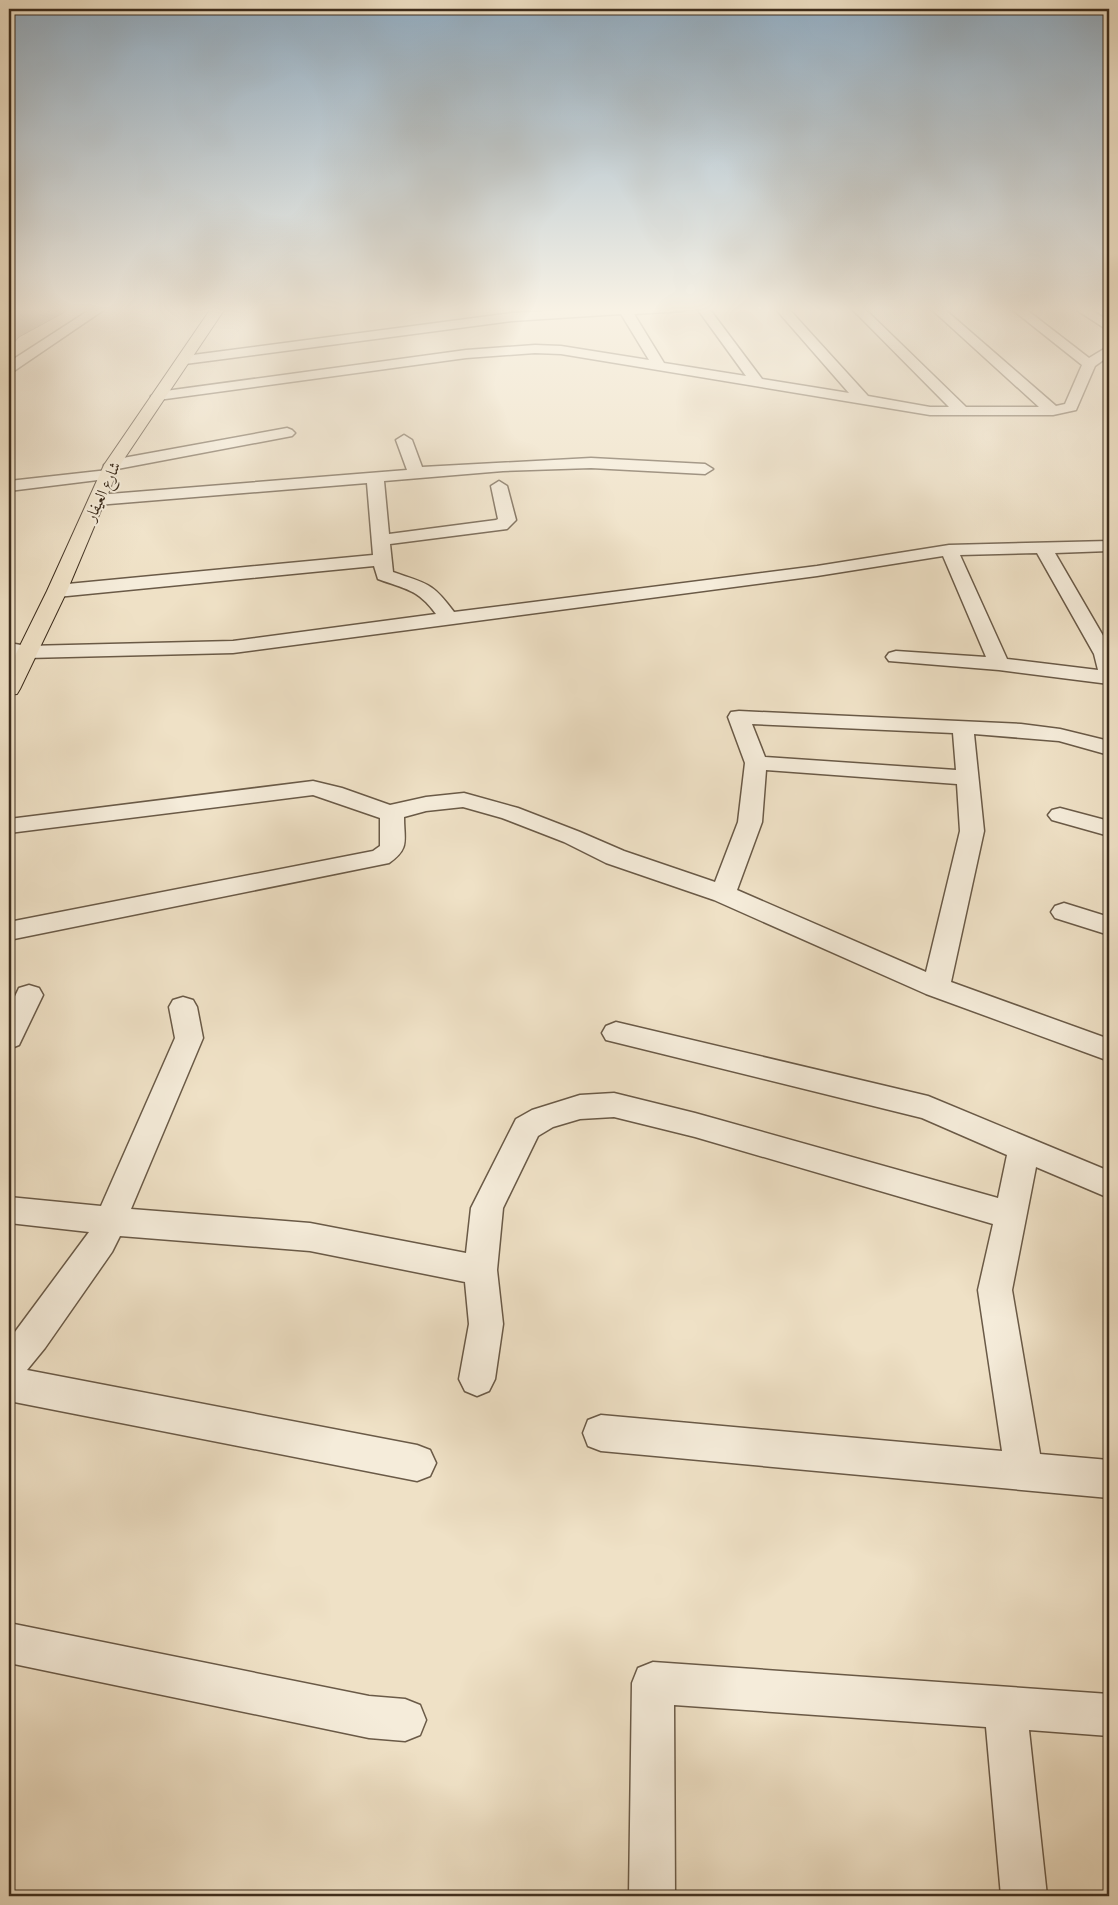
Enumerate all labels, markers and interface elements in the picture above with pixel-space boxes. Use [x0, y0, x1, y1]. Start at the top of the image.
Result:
street label: شارع العيفار [80, 458, 128, 527]

